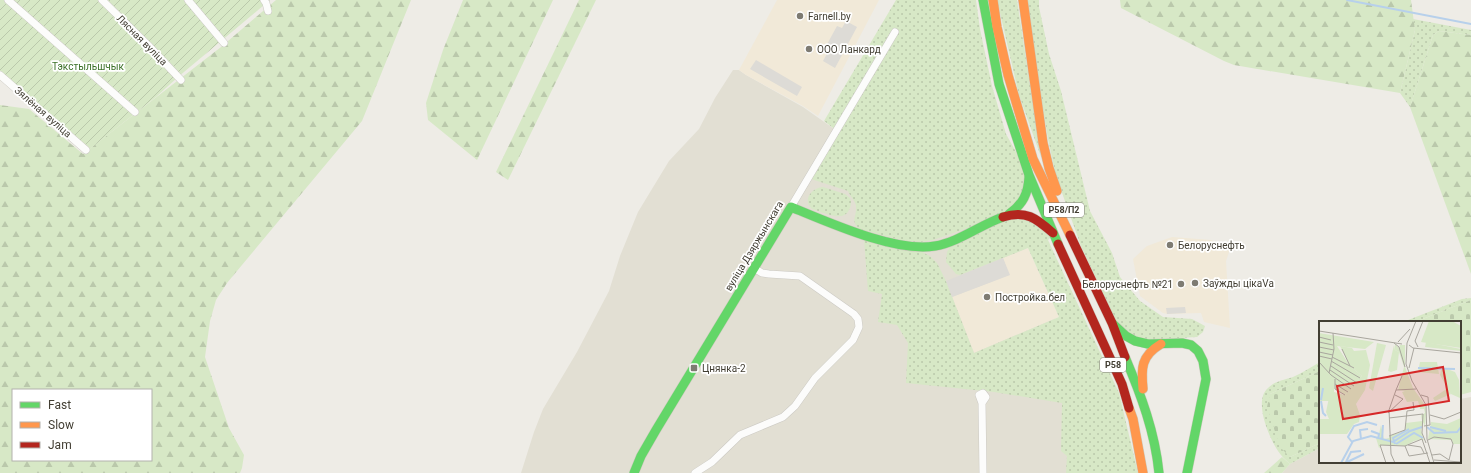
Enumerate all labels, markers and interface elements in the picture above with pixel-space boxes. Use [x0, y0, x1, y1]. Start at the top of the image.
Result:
marker: Farnell.by [795, 11, 805, 21]
place label: Farnell.by [808, 11, 851, 22]
street label: Лясная вуліца [115, 13, 169, 67]
marker: ООО Ланкард [804, 44, 814, 54]
place label: ООО Ланкард [817, 44, 881, 55]
park label: Тэкстыльшчык [52, 61, 124, 72]
street label: Зялёная вуліца [12, 84, 74, 140]
street label: вуліца Дзяржынскага [723, 199, 785, 293]
road number: Р58/П2 [1044, 203, 1084, 217]
marker: Белоруснефть [1165, 240, 1175, 250]
place label: Белоруснефть [1178, 240, 1245, 251]
marker: Заўжды цікаVа [1190, 278, 1200, 288]
place label: Заўжды цікаVа [1203, 278, 1274, 289]
place label: Белоруснефть №21 [1082, 279, 1173, 290]
marker: Белоруснефть №21 [1176, 279, 1186, 289]
marker: Постройка.бел [982, 292, 992, 302]
place label: Постройка.бел [995, 292, 1065, 303]
inset map [1319, 321, 1461, 463]
road number: Р58 [1100, 358, 1126, 372]
marker: Цнянка-2 [689, 363, 699, 373]
place label: Цнянка-2 [702, 363, 746, 374]
legend [12, 389, 152, 461]
text: Fast [48, 398, 71, 412]
text: Slow [48, 418, 74, 432]
text: Jam [48, 438, 72, 452]

